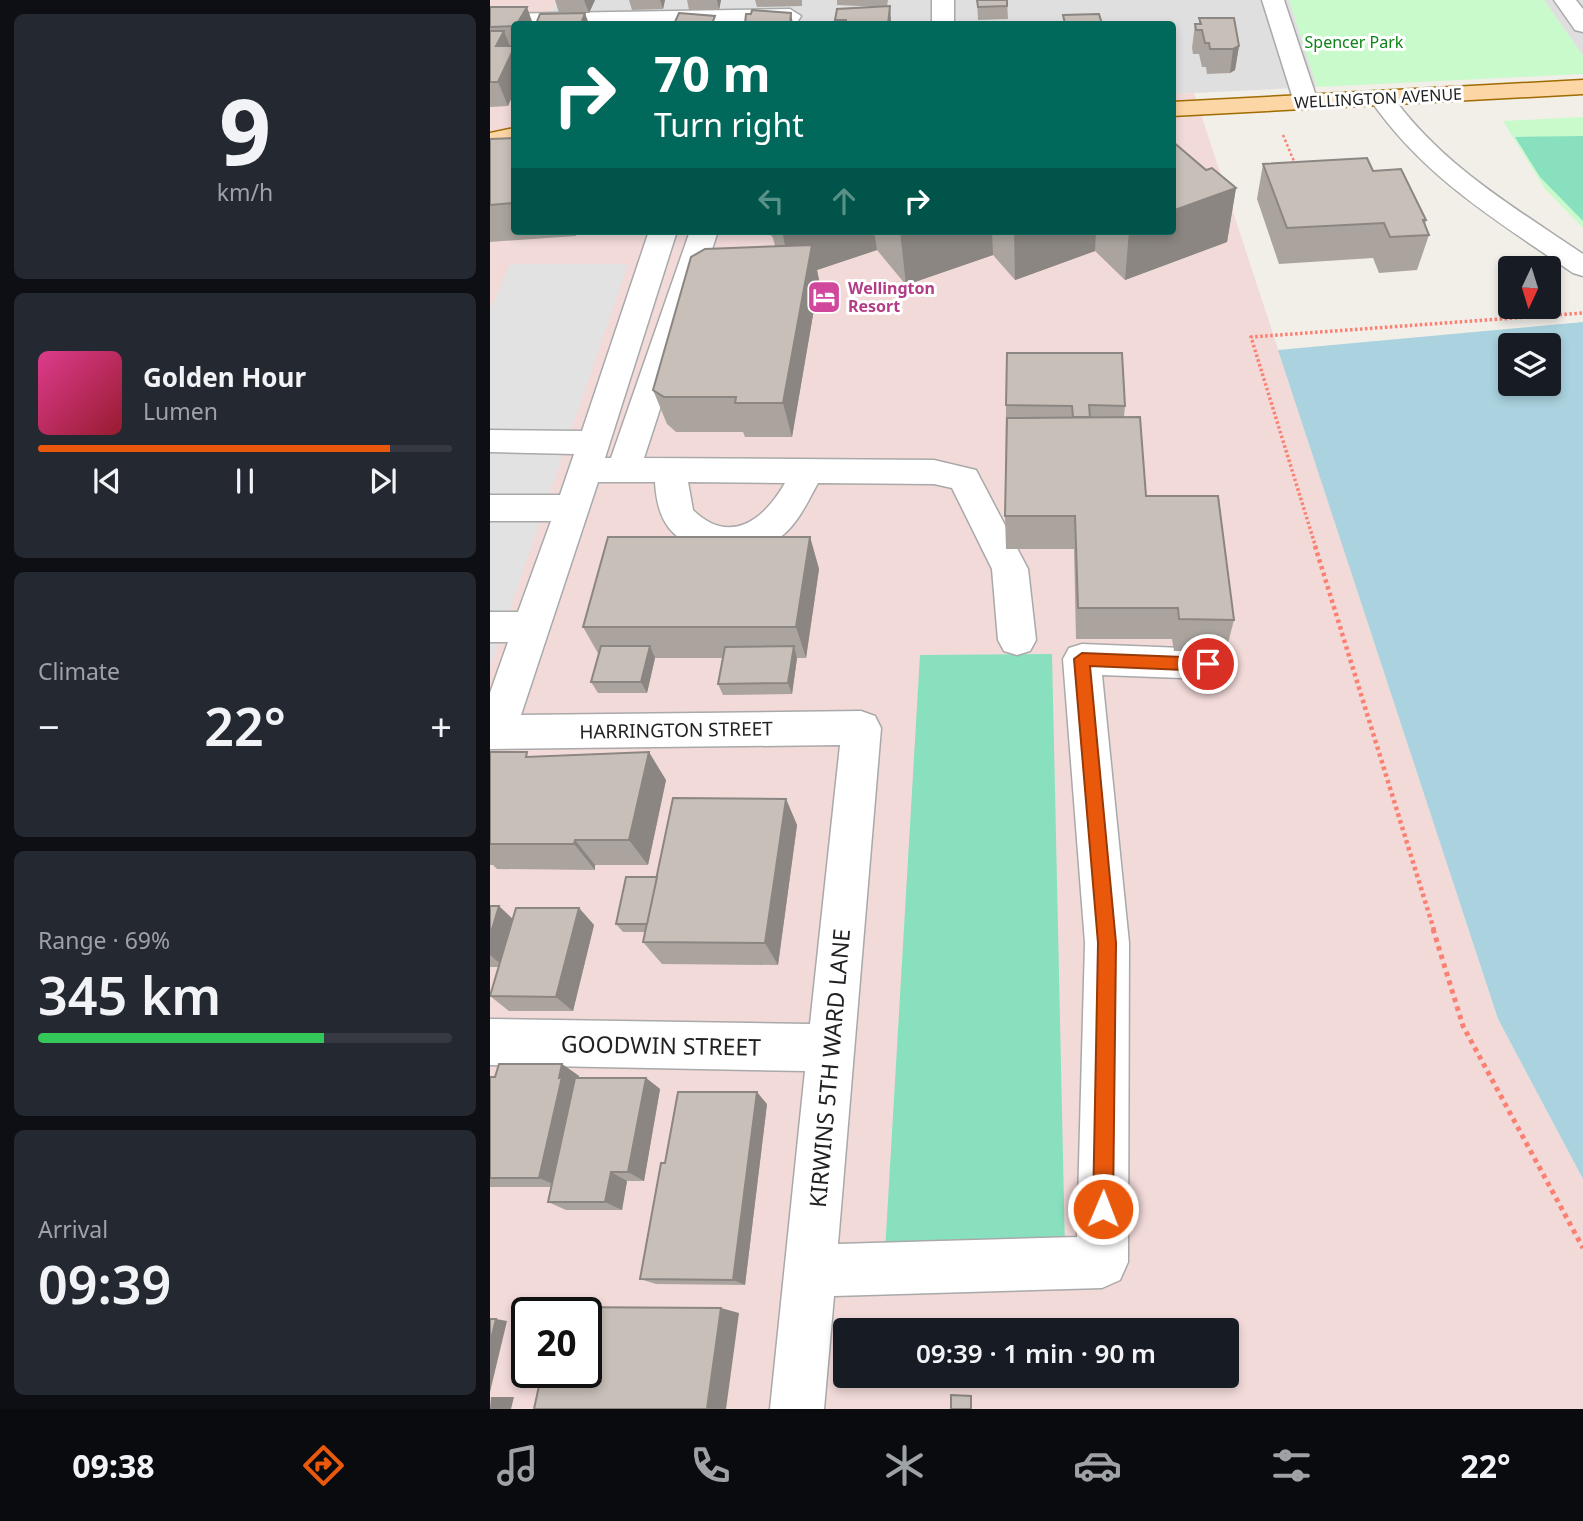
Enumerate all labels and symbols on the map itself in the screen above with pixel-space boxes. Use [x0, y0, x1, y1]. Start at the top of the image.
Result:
park label: Spencer Park [1305, 31, 1404, 53]
street label: WELLINGTON AVENUE [1294, 83, 1462, 113]
north arrow [1498, 256, 1561, 318]
place label: Wellington Resort [848, 277, 935, 317]
hotel icon: Wellington Resort [805, 278, 843, 316]
pin [1178, 634, 1238, 694]
street label: HARRINGTON STREET [579, 715, 773, 745]
street label: KIRWINS 5TH WARD LANE [801, 927, 857, 1209]
street label: GOODWIN STREET [561, 1027, 761, 1063]
position arrow [1066, 1172, 1140, 1246]
speed limit sign: 20 [511, 1297, 602, 1388]

